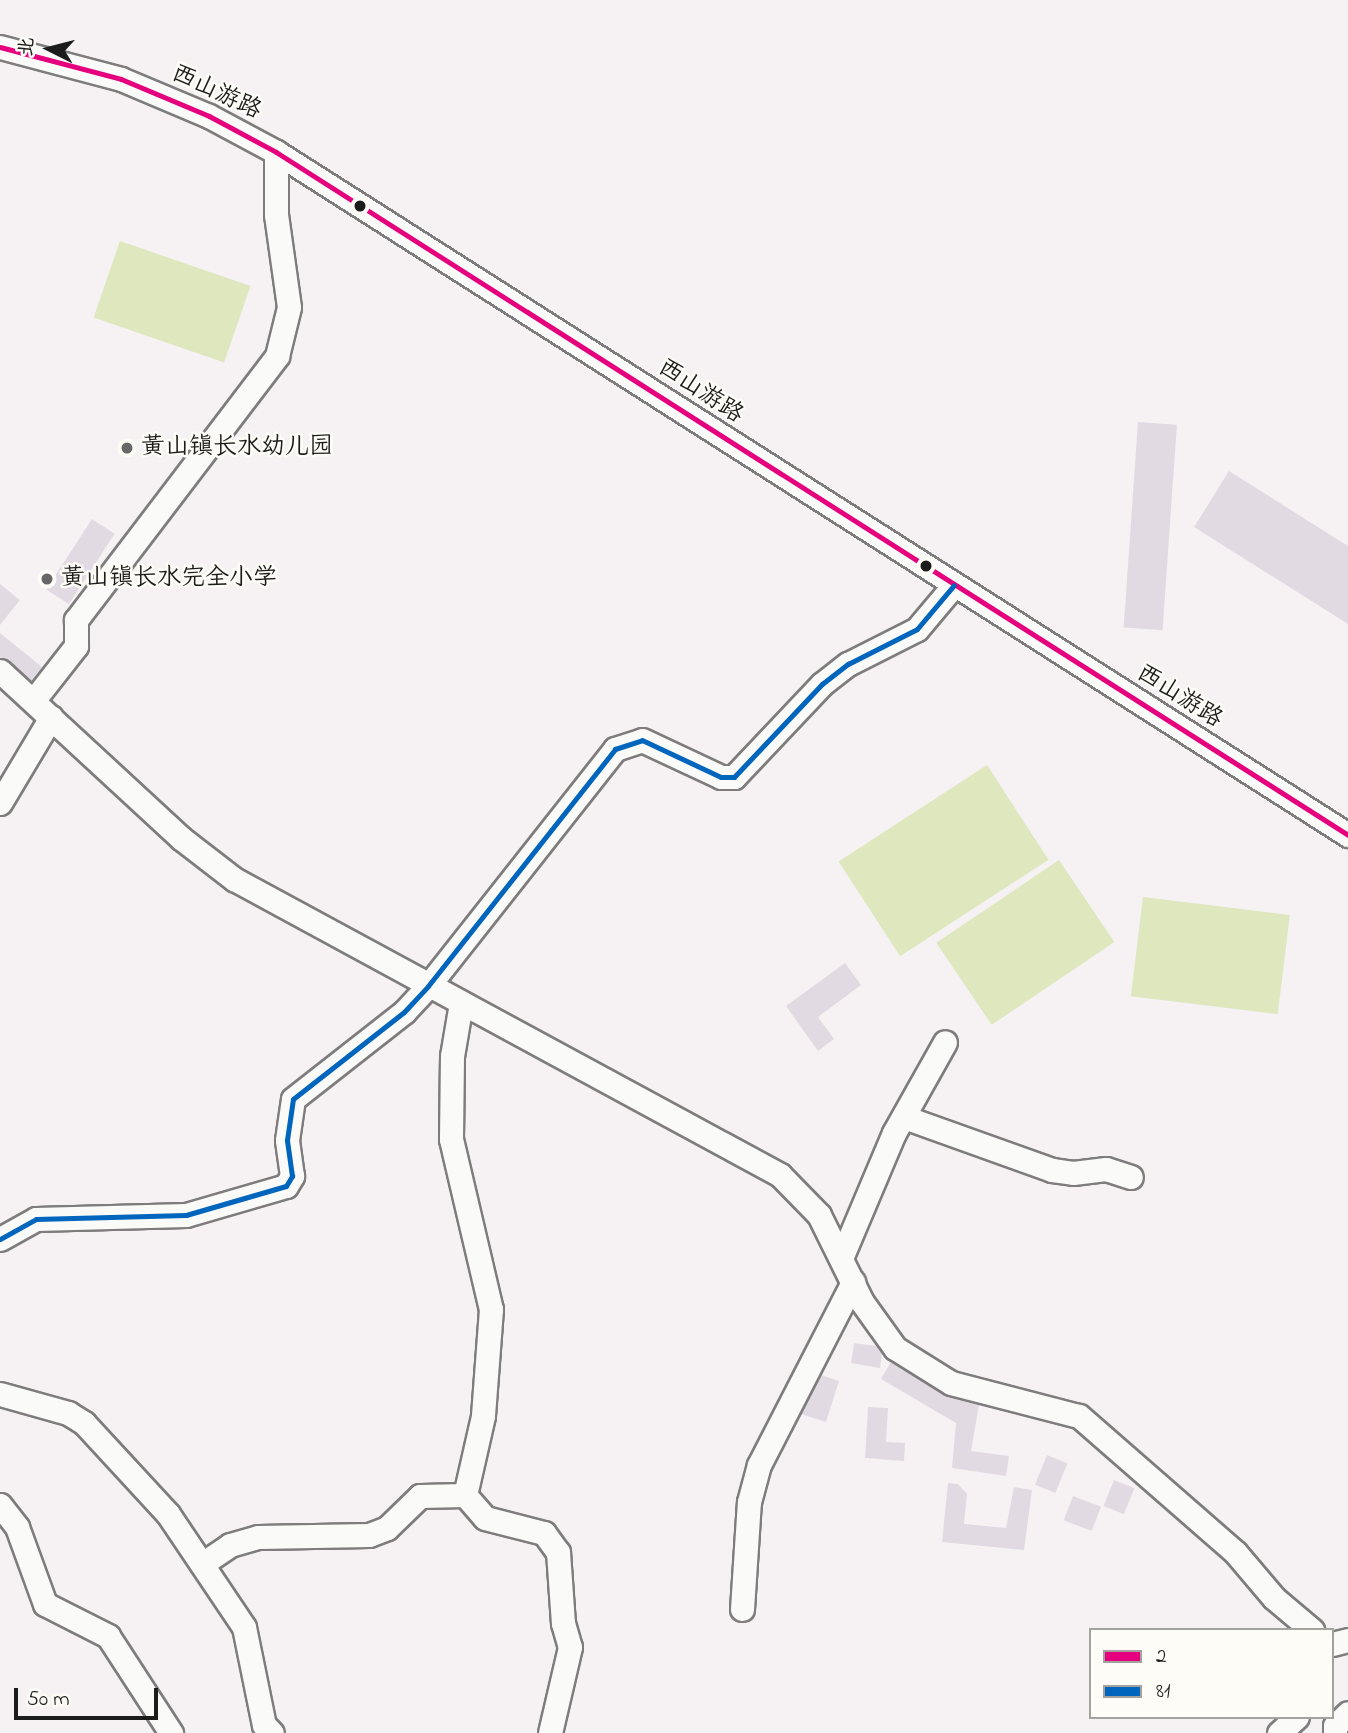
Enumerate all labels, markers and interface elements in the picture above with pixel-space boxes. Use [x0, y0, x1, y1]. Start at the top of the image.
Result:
north arrow [14, 14, 84, 84]
text: 北 [13, 36, 42, 58]
street label: 西山游路 [166, 60, 266, 126]
unlabelled marker [353, 199, 367, 213]
street label: 西山游路 [652, 354, 748, 430]
place label: 黄山镇长水幼儿园 [141, 434, 333, 462]
marker: 黄山镇长水幼儿园 [119, 440, 135, 456]
unlabelled marker [919, 559, 933, 573]
place label: 黄山镇长水完全小学 [61, 565, 277, 593]
marker: 黄山镇长水完全小学 [39, 571, 55, 587]
street label: 西山游路 [1131, 659, 1227, 735]
legend [1089, 1628, 1334, 1719]
text: 2 [1156, 1642, 1166, 1672]
scale bar [18, 1674, 161, 1718]
text: 81 [1156, 1677, 1171, 1707]
text: 50 m [27, 1685, 70, 1715]

